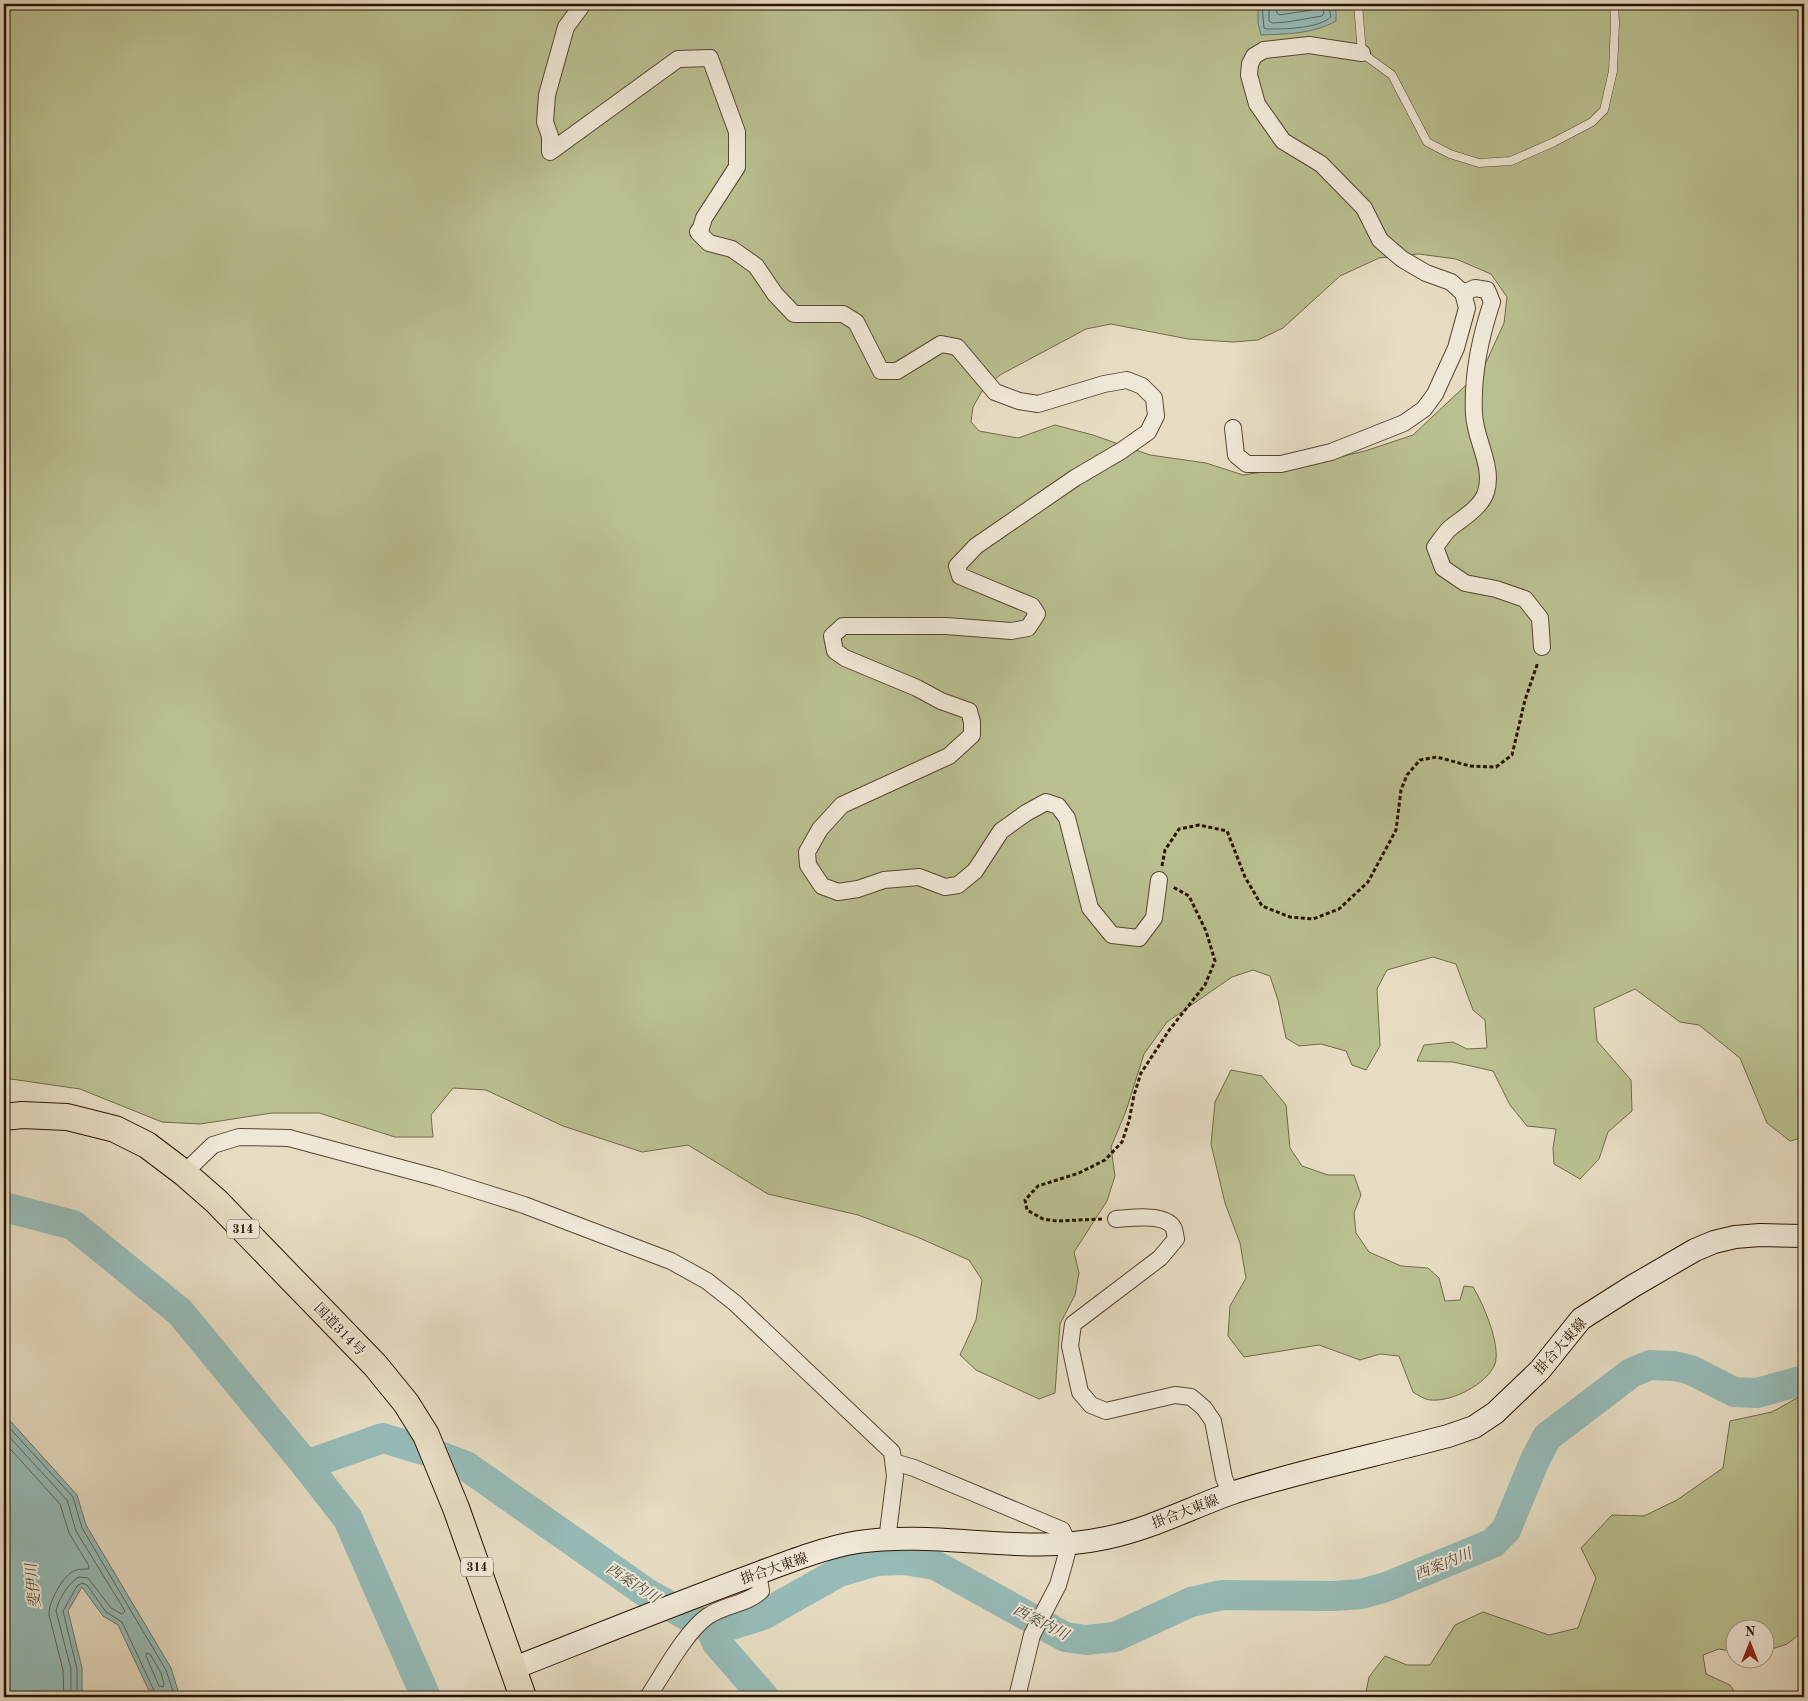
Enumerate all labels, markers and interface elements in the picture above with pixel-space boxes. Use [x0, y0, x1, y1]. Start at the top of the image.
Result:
road number: 314 [227, 1220, 259, 1238]
street label: 国道314号 [311, 1300, 368, 1358]
street label: 掛合大東線 [1531, 1315, 1589, 1377]
street label: 掛合大東線 [1150, 1492, 1221, 1531]
water label: 西案内川 [1412, 1545, 1476, 1584]
street label: 掛合大東線 [739, 1550, 810, 1587]
road number: 314 [461, 1558, 493, 1576]
water label: 西案内川 [603, 1560, 664, 1608]
water label: 斐伊川 [22, 1561, 44, 1609]
water label: 西案内川 [1010, 1601, 1073, 1645]
north arrow [1726, 1618, 1776, 1668]
text: N [1745, 1625, 1756, 1639]

